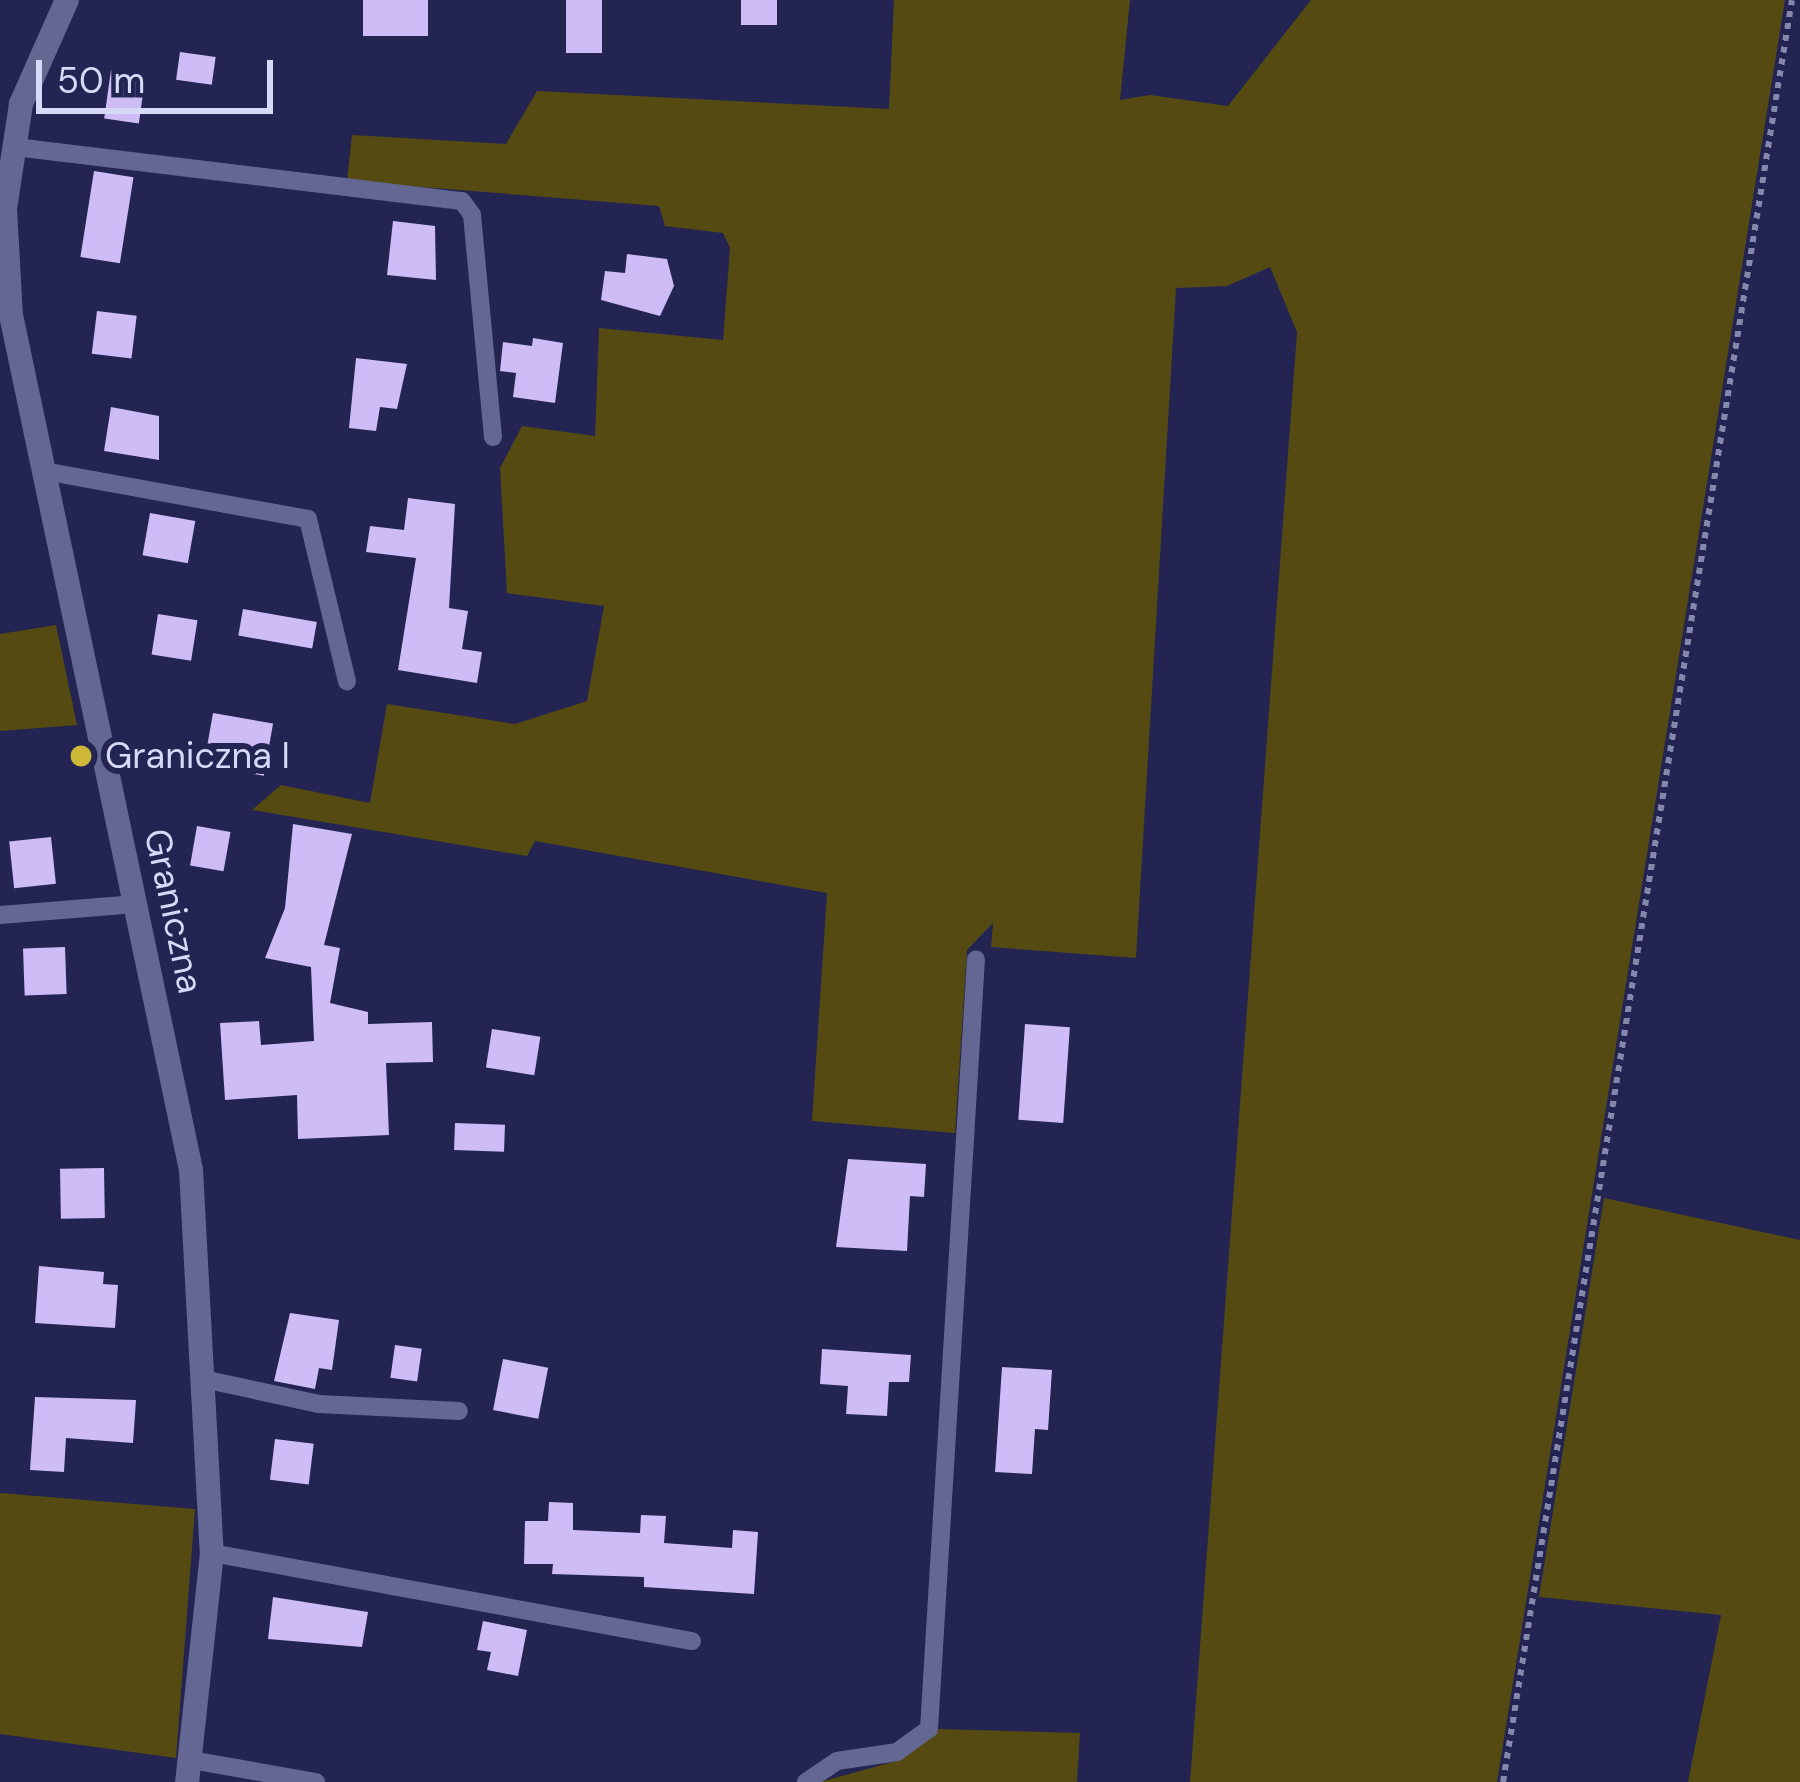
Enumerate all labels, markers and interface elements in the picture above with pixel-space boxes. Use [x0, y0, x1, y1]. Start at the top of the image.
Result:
scale bar [42, 36, 279, 110]
text: 50 m [57, 57, 145, 104]
place label: Graniczna I [105, 734, 290, 778]
marker: Graniczna I [68, 743, 94, 769]
street label: Graniczna [136, 825, 212, 997]

